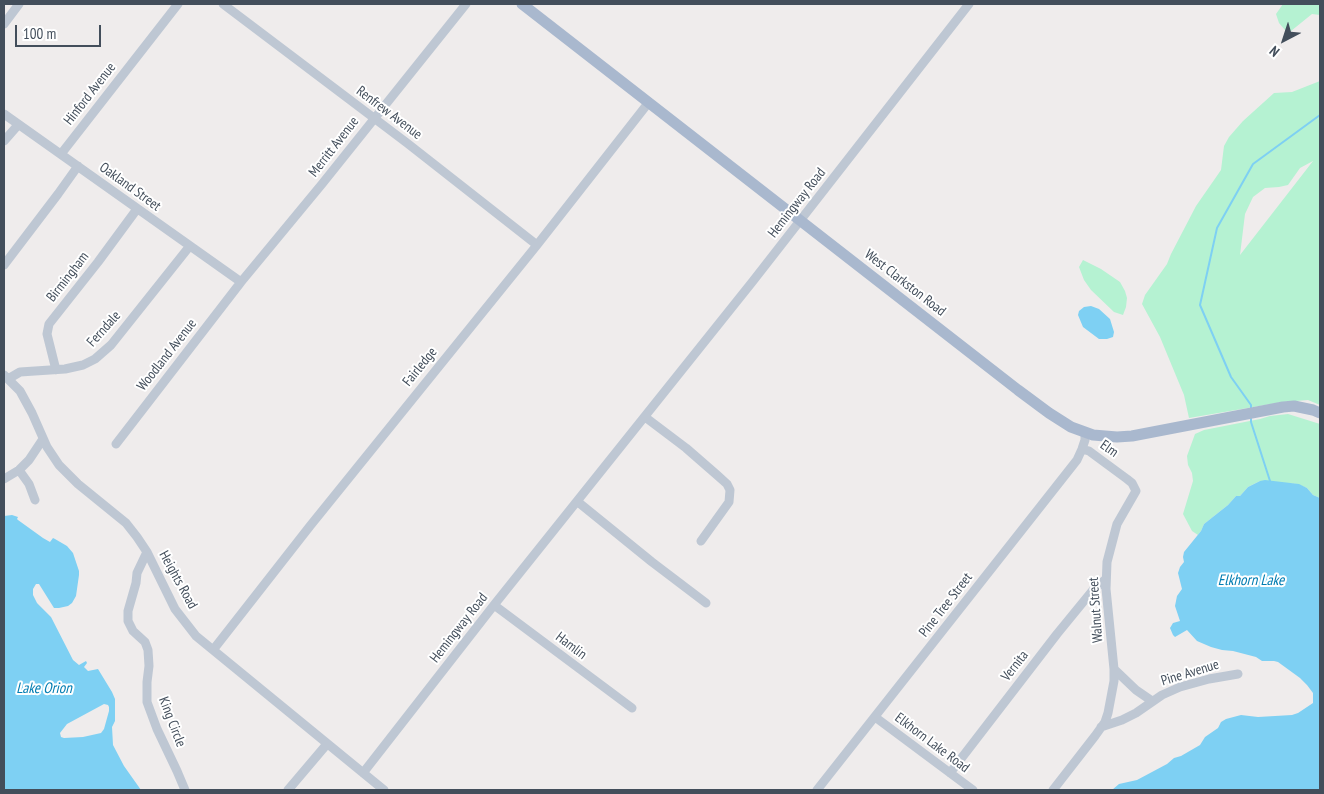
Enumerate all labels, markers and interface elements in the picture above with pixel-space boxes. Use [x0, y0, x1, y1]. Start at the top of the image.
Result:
scale bar [18, 15, 104, 47]
north arrow [1259, 15, 1309, 65]
text: 100 m [23, 24, 56, 43]
text: N [1266, 42, 1283, 61]
street label: Hinford Avenue [60, 59, 120, 129]
street label: Renfrew Avenue [353, 83, 425, 143]
street label: Merritt Avenue [305, 114, 363, 180]
street label: Oakland Street [96, 159, 164, 215]
street label: Hemingway Road [765, 165, 829, 241]
street label: West Clarkston Road [861, 246, 949, 320]
street label: Birmingham [43, 249, 93, 305]
street label: Ferndale [84, 308, 124, 350]
street label: Woodland Avenue [134, 316, 200, 394]
street label: Fairledge [399, 344, 441, 390]
street label: Elm [1097, 437, 1121, 461]
street label: Heights Road [155, 548, 201, 612]
street label: Pine Tree Street [916, 570, 976, 640]
water label: Elkhorn Lake [1218, 572, 1284, 590]
street label: Walnut Street [1085, 577, 1107, 643]
street label: Hemingway Road [427, 590, 491, 666]
street label: Hamlin [552, 629, 590, 663]
street label: Vernita [998, 647, 1032, 685]
street label: Pine Avenue [1159, 656, 1221, 690]
water label: Lake Orion [16, 680, 72, 698]
street label: King Circle [155, 695, 189, 749]
street label: Elkhorn Lake Road [891, 710, 973, 776]

